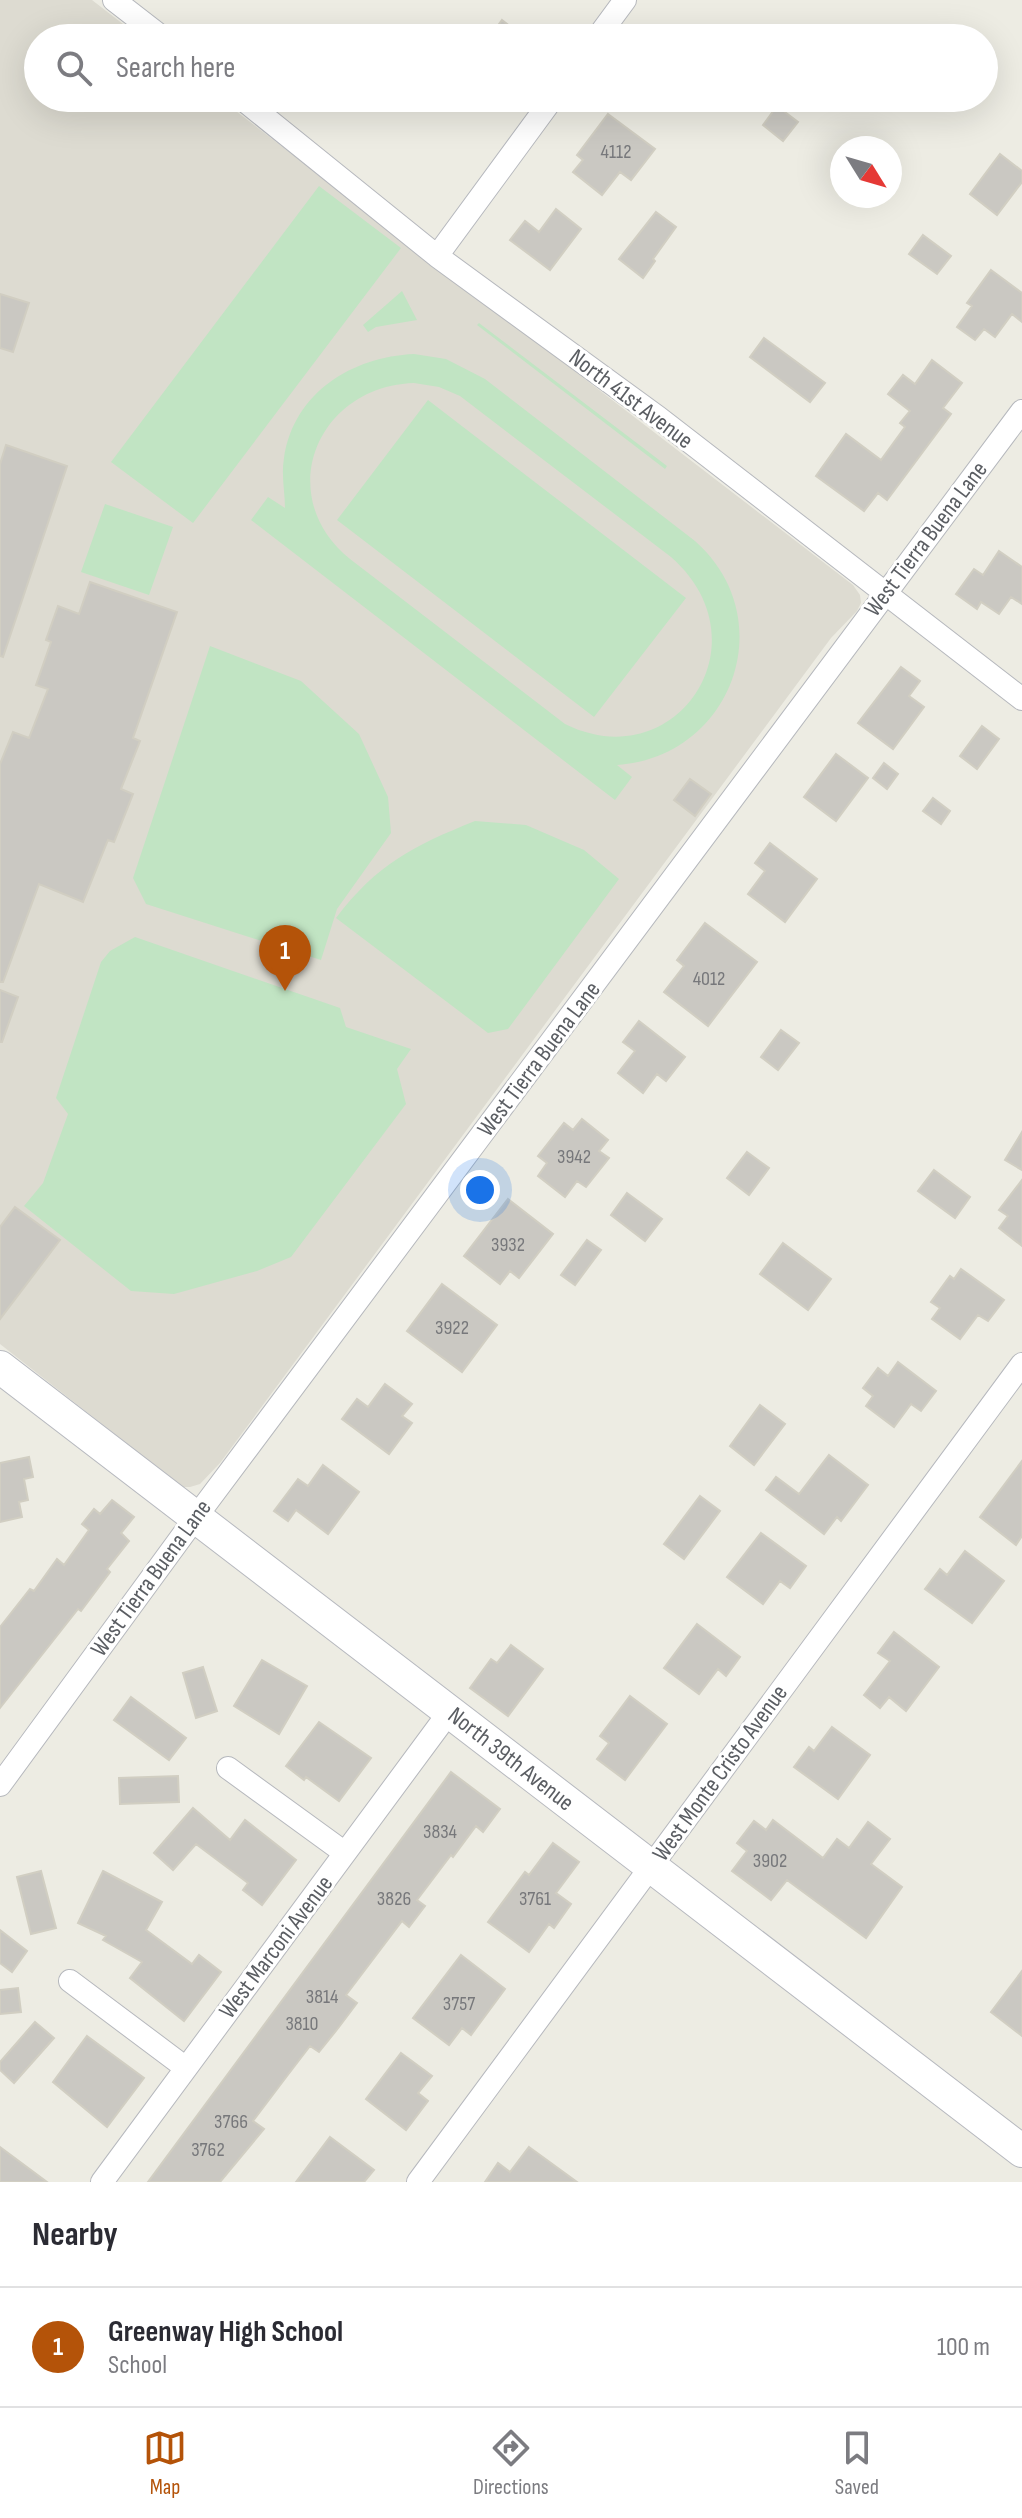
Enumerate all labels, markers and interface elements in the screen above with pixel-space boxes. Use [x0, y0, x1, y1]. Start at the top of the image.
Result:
search box [24, 24, 998, 112]
icon: search [52, 46, 96, 90]
text: Search here [116, 50, 235, 86]
north arrow [830, 136, 902, 208]
house number: 4112 [601, 140, 631, 164]
street label: North 41st Avenue [563, 343, 699, 455]
street label: West Tierra Buena Lane [858, 456, 994, 622]
pin: 1 [259, 925, 311, 991]
house number: 4012 [693, 967, 725, 991]
street label: West Tierra Buena Lane [471, 976, 607, 1142]
house number: 3942 [557, 1145, 591, 1169]
your location [460, 1170, 500, 1210]
house number: 3932 [491, 1233, 525, 1257]
house number: 3922 [435, 1316, 469, 1340]
street label: West Tierra Buena Lane [84, 1494, 218, 1662]
street label: West Monte Cristo Avenue [646, 1679, 794, 1867]
street label: North 39th Avenue [442, 1701, 580, 1817]
house number: 3834 [423, 1820, 457, 1844]
house number: 3902 [753, 1849, 787, 1873]
street label: West Marconi Avenue [213, 1870, 339, 2024]
house number: 3826 [377, 1887, 411, 1911]
house number: 3761 [519, 1887, 551, 1911]
house number: 3814 [306, 1985, 338, 2009]
house number: 3757 [443, 1992, 475, 2016]
house number: 3810 [285, 2012, 319, 2036]
house number: 3766 [214, 2110, 248, 2134]
house number: 3762 [191, 2138, 225, 2162]
text: Nearby [32, 2214, 118, 2255]
text: Greenway High School [108, 2314, 343, 2350]
text: 1 [53, 2332, 63, 2363]
text: 100 m [937, 2332, 990, 2363]
text: School [108, 2350, 167, 2381]
tab: Map [143, 2426, 187, 2501]
tab: Directions [473, 2426, 549, 2501]
tab: Saved [835, 2426, 879, 2501]

